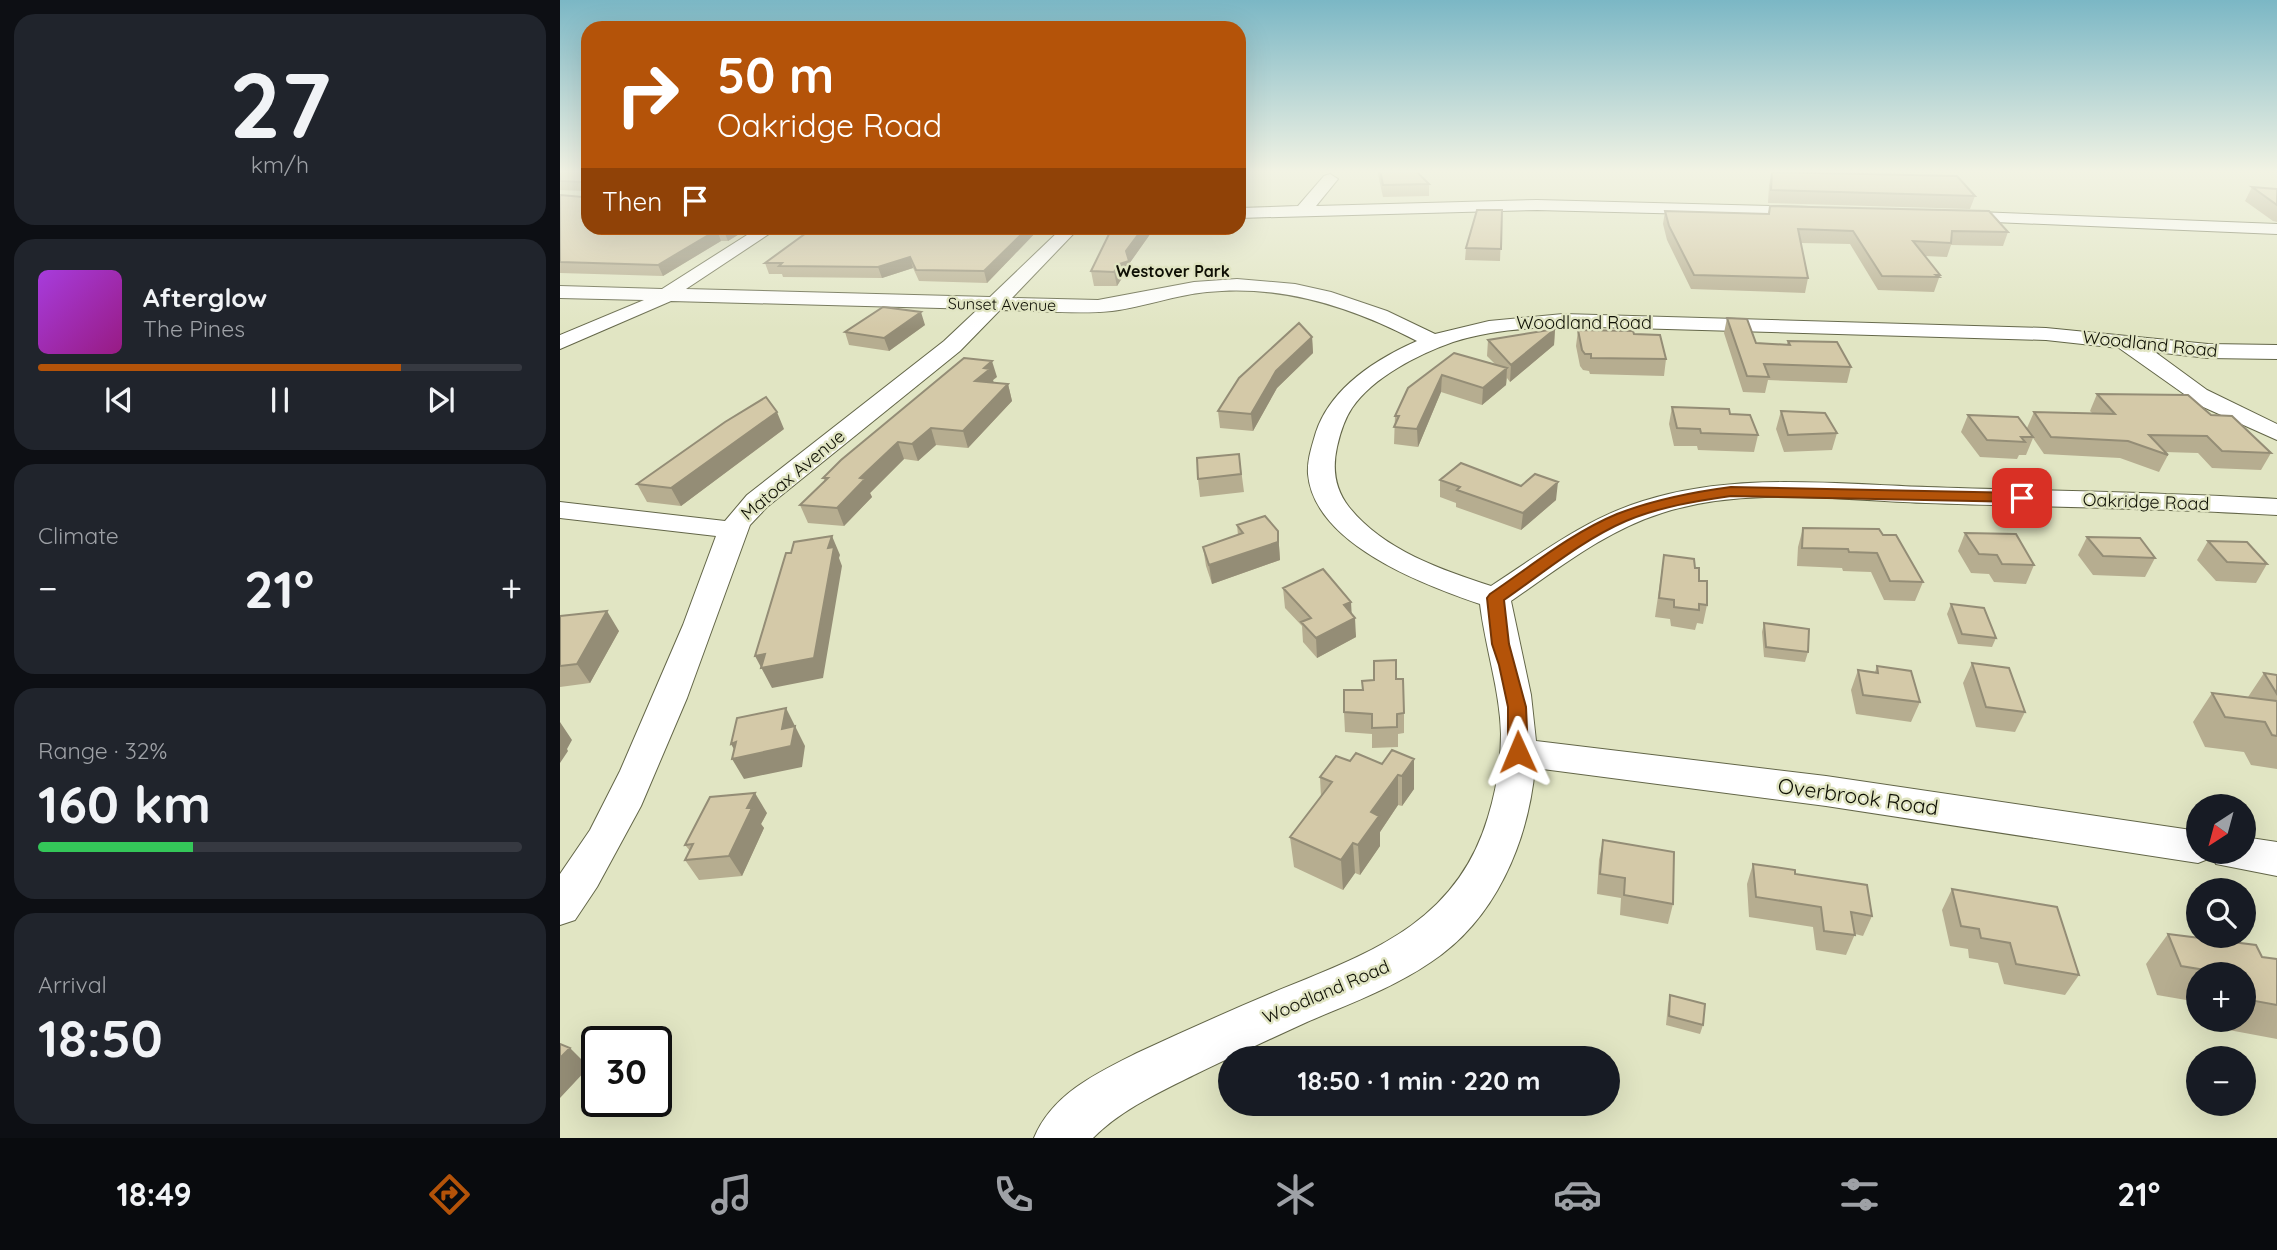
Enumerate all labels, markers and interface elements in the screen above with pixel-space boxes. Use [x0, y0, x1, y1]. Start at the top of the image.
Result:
text: 50 m [717, 44, 834, 105]
text: 27 [229, 47, 331, 161]
icon: right [602, 49, 693, 140]
text: Oakridge Road [717, 105, 942, 145]
text: km/h [251, 150, 309, 179]
icon: arrive [676, 182, 714, 220]
text: Then [602, 185, 662, 218]
district label: Westover Park [1116, 261, 1230, 281]
text: Afterglow [143, 281, 267, 314]
street label: Sunset Avenue [948, 293, 1056, 315]
street label: Woodland Road [1516, 311, 1652, 334]
text: The Pines [143, 314, 245, 343]
street label: Woodland Road [2081, 325, 2219, 362]
icon: previous [100, 381, 138, 419]
icon: pause [261, 381, 299, 419]
icon: next [422, 381, 460, 419]
street label: Matoax Avenue [736, 424, 849, 525]
pin [1992, 468, 2052, 528]
icon: arrive [2003, 479, 2041, 517]
street label: Oakridge Road [2082, 488, 2210, 515]
text: Climate [38, 521, 119, 550]
text: 21° [244, 556, 314, 621]
text: − [38, 564, 58, 612]
text: + [501, 564, 522, 612]
position arrow [1481, 715, 1555, 789]
text: Range · 32% [38, 736, 167, 765]
text: 160 km [38, 771, 211, 836]
street label: Overbrook Road [1776, 772, 1940, 820]
north arrow [2186, 794, 2256, 864]
map controls [2186, 794, 2256, 1116]
button: search [2186, 878, 2256, 948]
street label: Woodland Road [1259, 954, 1393, 1029]
button: + [2186, 962, 2256, 1032]
text: Arrival [38, 970, 107, 999]
text: 18:50 [38, 1005, 163, 1070]
speed limit sign: 30 [581, 1026, 672, 1117]
button: − [2186, 1046, 2256, 1116]
text: 18:50 · 1 min · 220 m [1298, 1064, 1540, 1097]
icon: directions [425, 1170, 474, 1219]
icon: music [707, 1170, 756, 1219]
icon: phone [989, 1170, 1038, 1219]
icon: climate [1271, 1170, 1320, 1219]
icon: car [1553, 1170, 1602, 1219]
icon: filters [1835, 1170, 1884, 1219]
text: 18:49 [117, 1174, 192, 1214]
text: 21° [2117, 1174, 2160, 1214]

